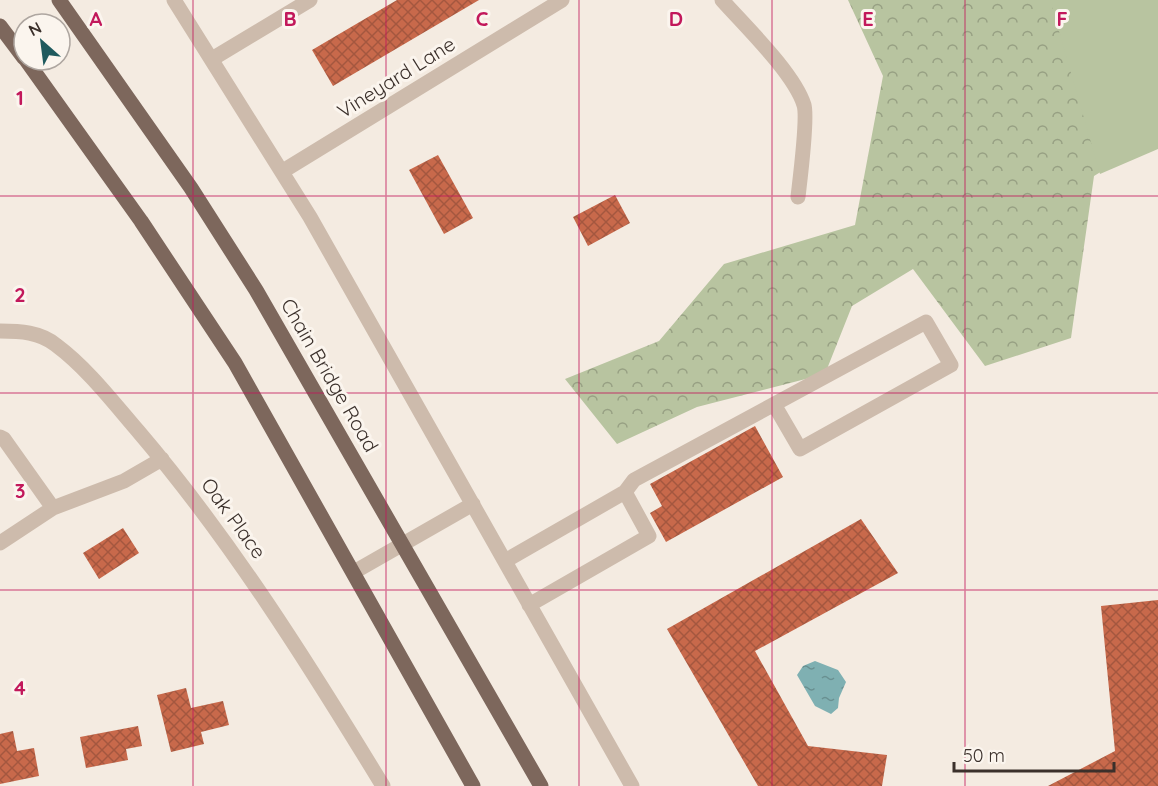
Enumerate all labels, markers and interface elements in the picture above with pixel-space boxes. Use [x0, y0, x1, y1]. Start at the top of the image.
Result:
text: A [90, 6, 103, 31]
text: B [283, 6, 297, 31]
text: C [476, 6, 489, 31]
text: D [669, 6, 683, 31]
text: E [862, 6, 874, 31]
text: F [1056, 6, 1068, 31]
north arrow [12, 12, 72, 72]
text: N [25, 17, 45, 40]
street label: Vineyard Lane [332, 31, 460, 123]
text: 1 [16, 85, 24, 110]
text: 2 [14, 282, 26, 307]
street label: Chain Bridge Road [276, 294, 384, 456]
street label: Oak Place [196, 473, 272, 563]
text: 3 [15, 478, 25, 503]
text: 4 [14, 675, 26, 700]
scale bar [954, 735, 1114, 773]
text: 50 m [963, 744, 1005, 767]

